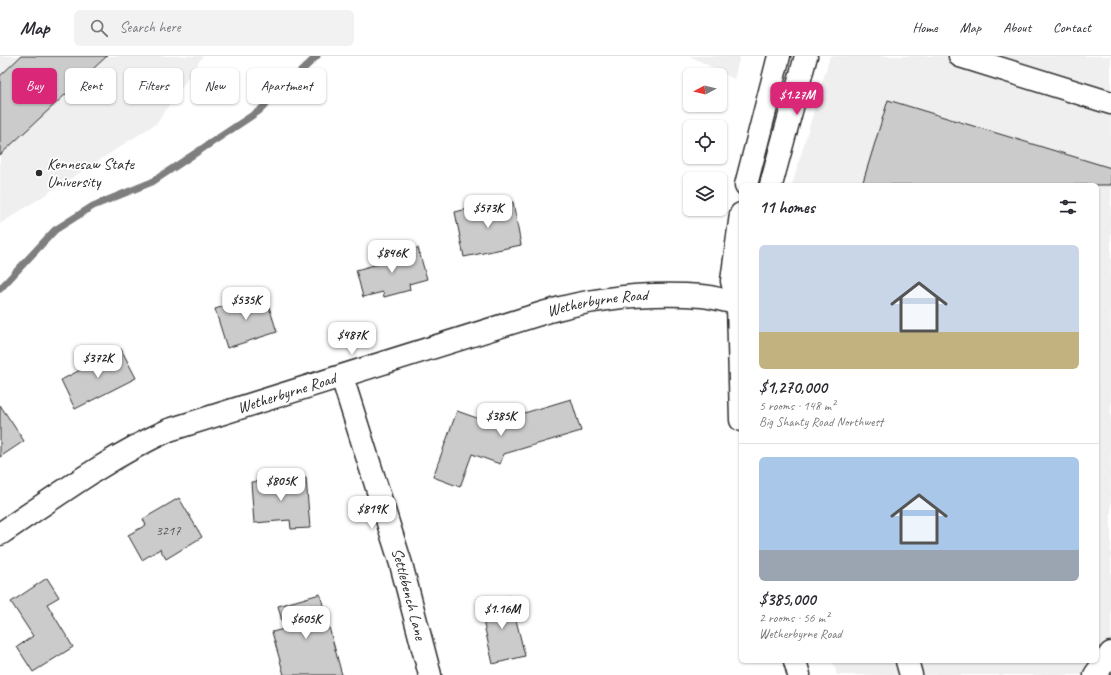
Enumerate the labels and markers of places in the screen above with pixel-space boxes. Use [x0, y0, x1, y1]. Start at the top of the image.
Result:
pin: $1.27M [764, 82, 830, 116]
place label: Kennesaw State University [47, 154, 136, 192]
marker: Kennesaw State University [34, 168, 44, 178]
pin: $573K [460, 195, 516, 229]
pin: $846K [364, 240, 420, 274]
pin: $535K [218, 287, 274, 321]
pin: $487K [324, 322, 380, 356]
pin: $372K [70, 345, 126, 379]
pin: $385K [473, 403, 529, 437]
pin: $805K [253, 468, 309, 502]
pin: $819K [344, 496, 400, 530]
pin: $1.16M [469, 596, 535, 630]
pin: $605K [278, 606, 334, 640]

